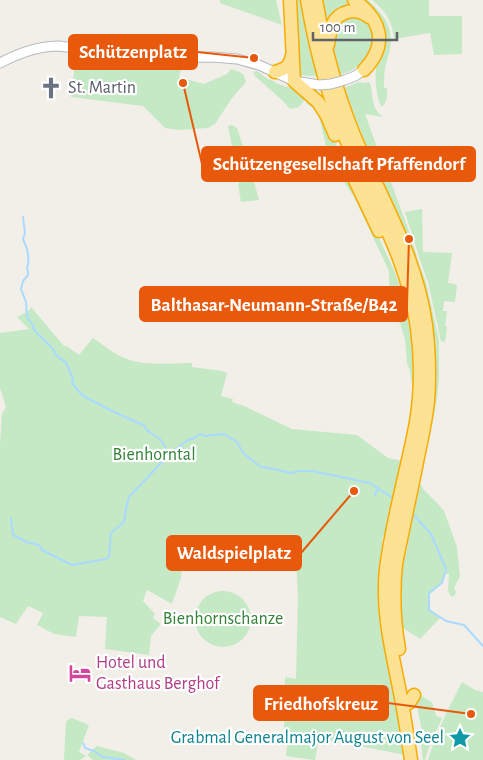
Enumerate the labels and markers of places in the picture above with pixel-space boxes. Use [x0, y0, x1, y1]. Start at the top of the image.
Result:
callout: Schützenplatz [69, 35, 197, 69]
church icon: St. Martin [38, 75, 64, 101]
place label: St. Martin [68, 79, 136, 97]
callout: Schützengesellschaft Pfaffendorf [202, 147, 475, 181]
callout: Balthasar-Neumann-Straße/B42 [140, 287, 407, 321]
callout: Waldspielplatz [167, 536, 301, 570]
place label: Hotel und Gasthaus Berghof [96, 654, 221, 693]
hotel icon: Hotel und Gasthaus Berghof [67, 660, 93, 686]
callout: Friedhofskreuz [254, 686, 388, 720]
place icon: Grabmal Generalmajor August von Seel [447, 725, 473, 751]
place label: Grabmal Generalmajor August von Seel [171, 729, 444, 747]

